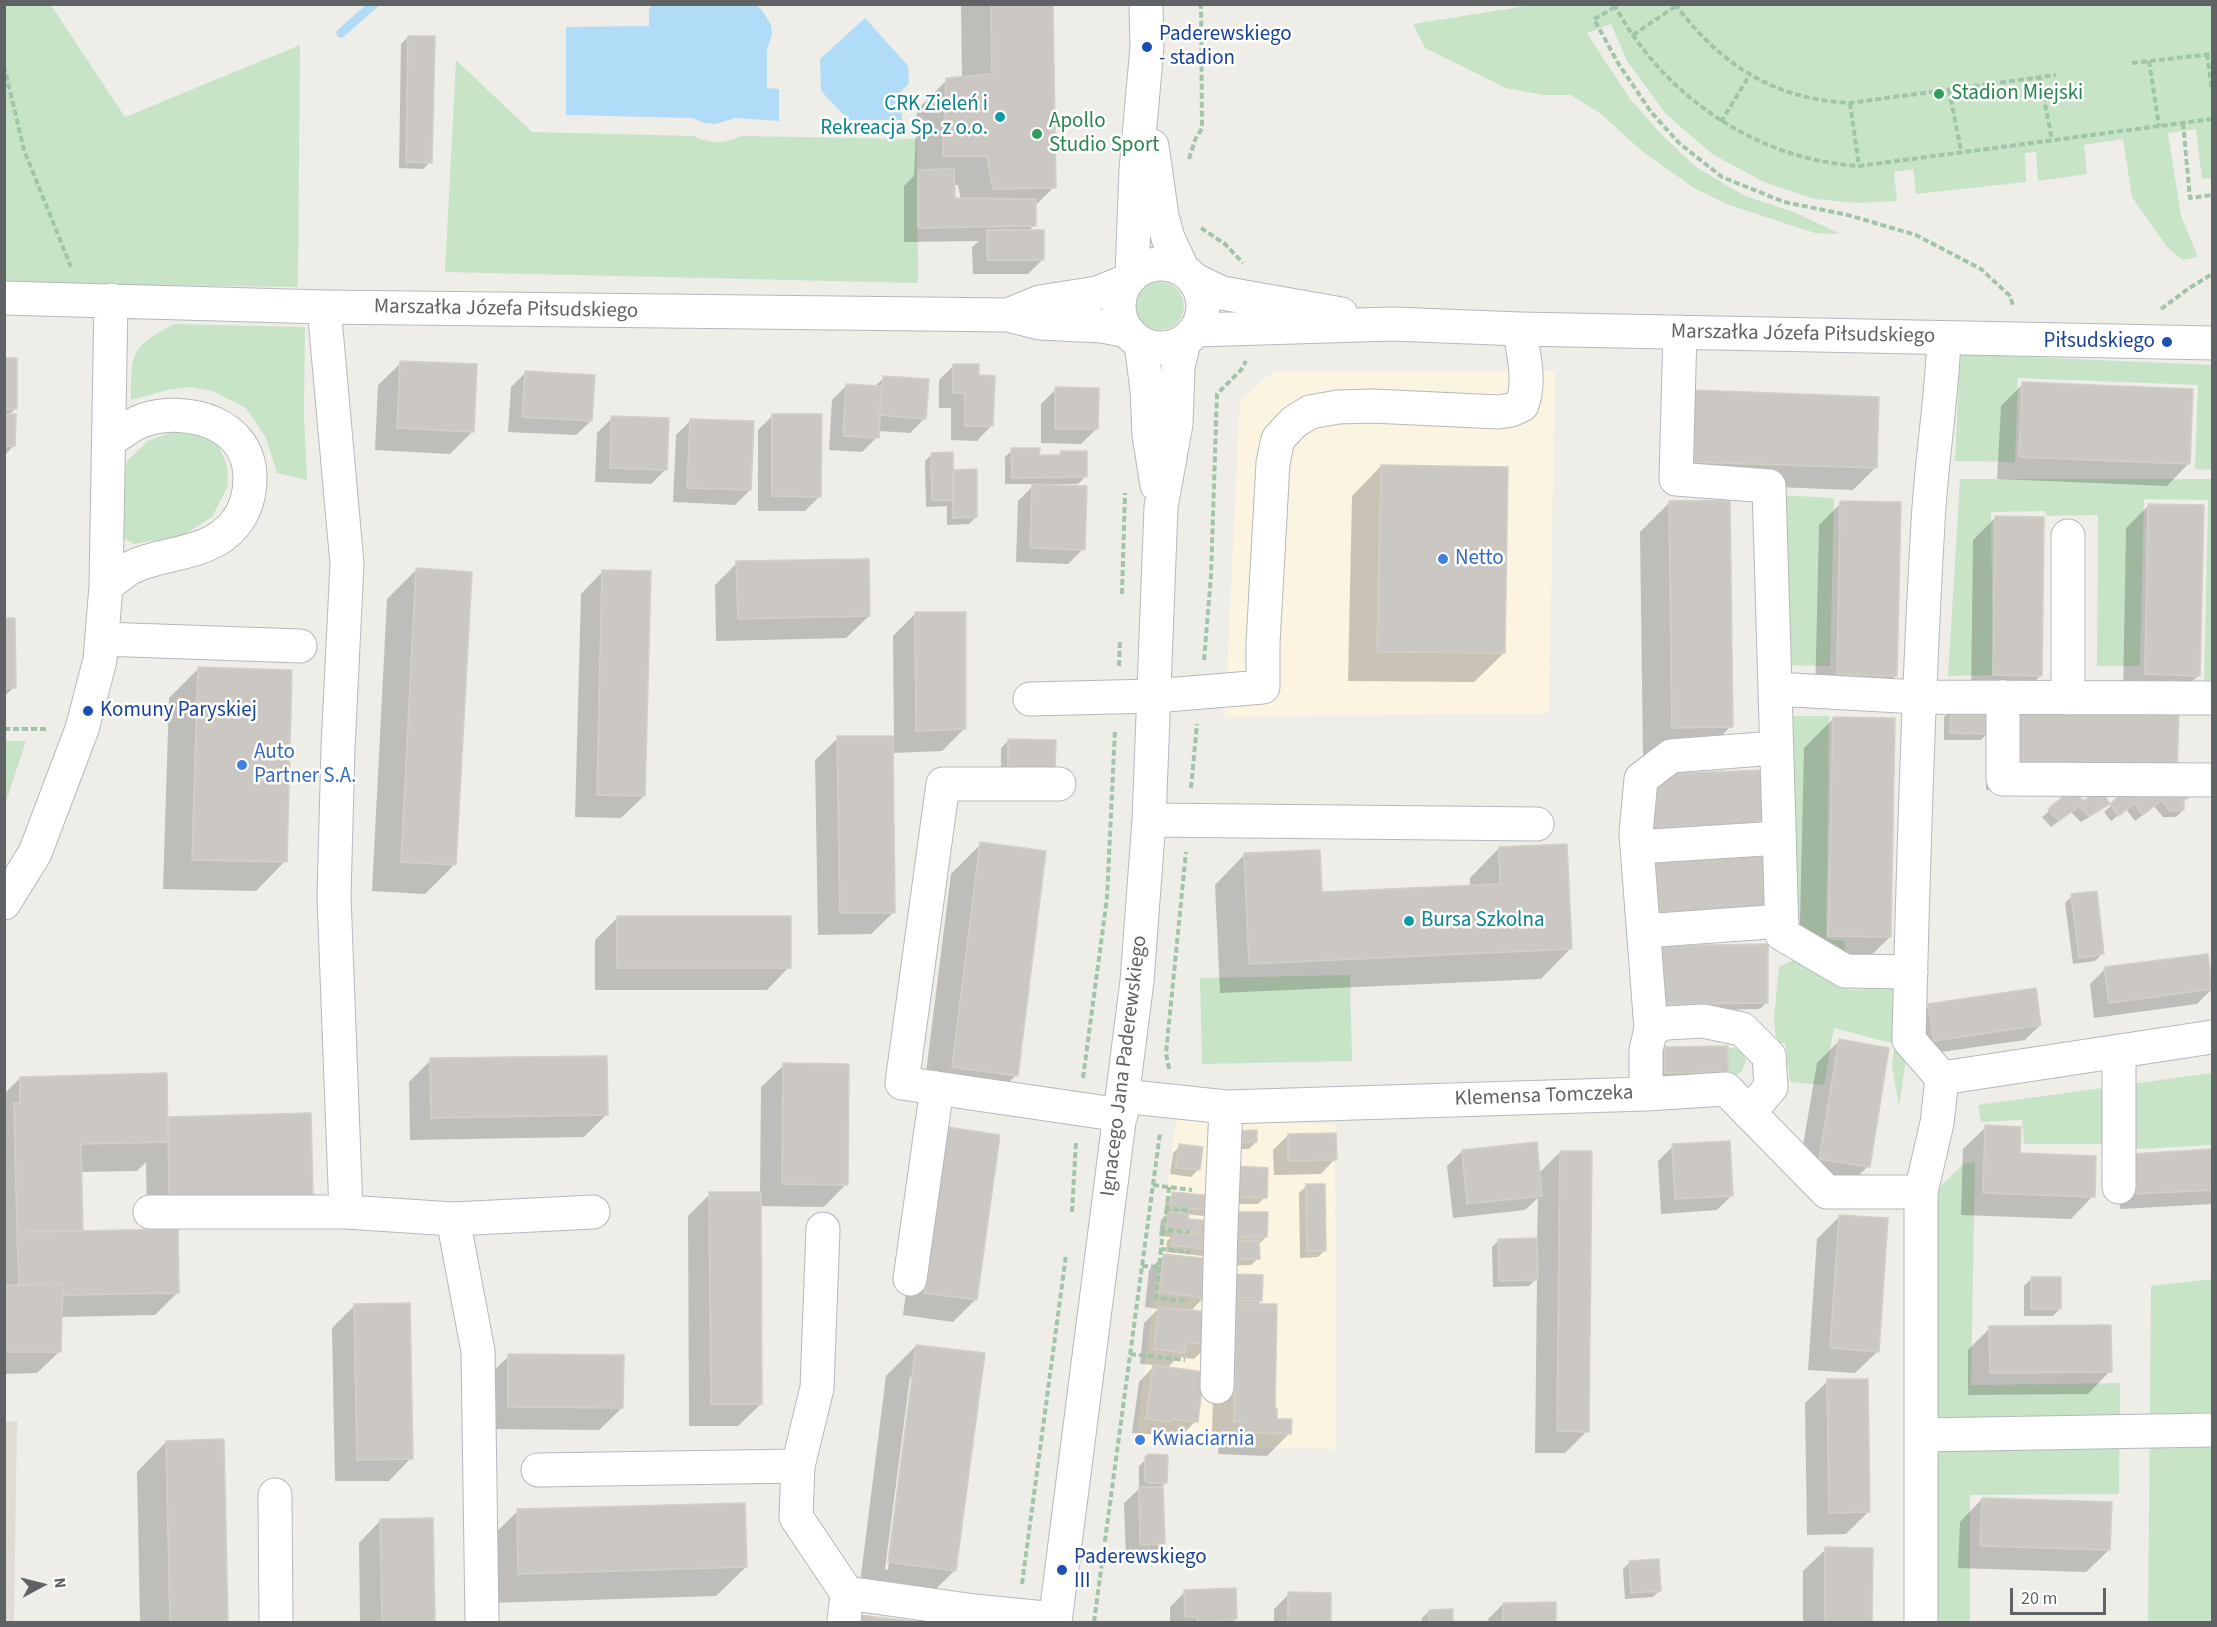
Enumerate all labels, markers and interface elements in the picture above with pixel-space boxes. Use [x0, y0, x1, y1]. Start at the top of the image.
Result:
place label: Paderewskiego - stadion [1159, 22, 1292, 72]
marker: Paderewskiego - stadion [1140, 40, 1154, 54]
place label: Stadion Miejski [1951, 81, 2083, 107]
marker: Stadion Miejski [1932, 87, 1946, 101]
place label: CRK Zieleń i Rekreacja Sp. z o.o. [820, 92, 988, 142]
place label: Apollo Studio Sport [1049, 109, 1159, 159]
marker: CRK Zieleń i Rekreacja Sp. z o.o. [993, 110, 1007, 124]
marker: Apollo Studio Sport [1030, 127, 1044, 141]
street label: Marszałka Józefa Piłsudskiego [374, 295, 638, 325]
street label: Marszałka Józefa Piłsudskiego [1671, 320, 1935, 350]
place label: Piłsudskiego [2044, 329, 2155, 355]
marker: Piłsudskiego [2160, 335, 2174, 349]
place label: Netto [1455, 546, 1504, 572]
marker: Netto [1436, 552, 1450, 566]
place label: Komuny Paryskiej [100, 698, 257, 724]
marker: Komuny Paryskiej [81, 704, 95, 718]
place label: Auto Partner S.A. [254, 740, 356, 790]
marker: Auto Partner S.A. [235, 758, 249, 772]
place label: Bursa Szkolna [1421, 908, 1545, 934]
marker: Bursa Szkolna [1402, 914, 1416, 928]
street label: Ignacego Jana Paderewskiego [1096, 934, 1154, 1198]
street label: Klemensa Tomczeka [1454, 1081, 1634, 1113]
place label: Kwiaciarnia [1152, 1427, 1255, 1453]
marker: Kwiaciarnia [1133, 1433, 1147, 1447]
place label: Paderewskiego III [1074, 1545, 1207, 1595]
north arrow [12, 1555, 72, 1615]
marker: Paderewskiego III [1055, 1563, 1069, 1577]
text: N [48, 1576, 71, 1589]
scale bar [2013, 1576, 2109, 1614]
text: 20 m [2021, 1586, 2057, 1611]

